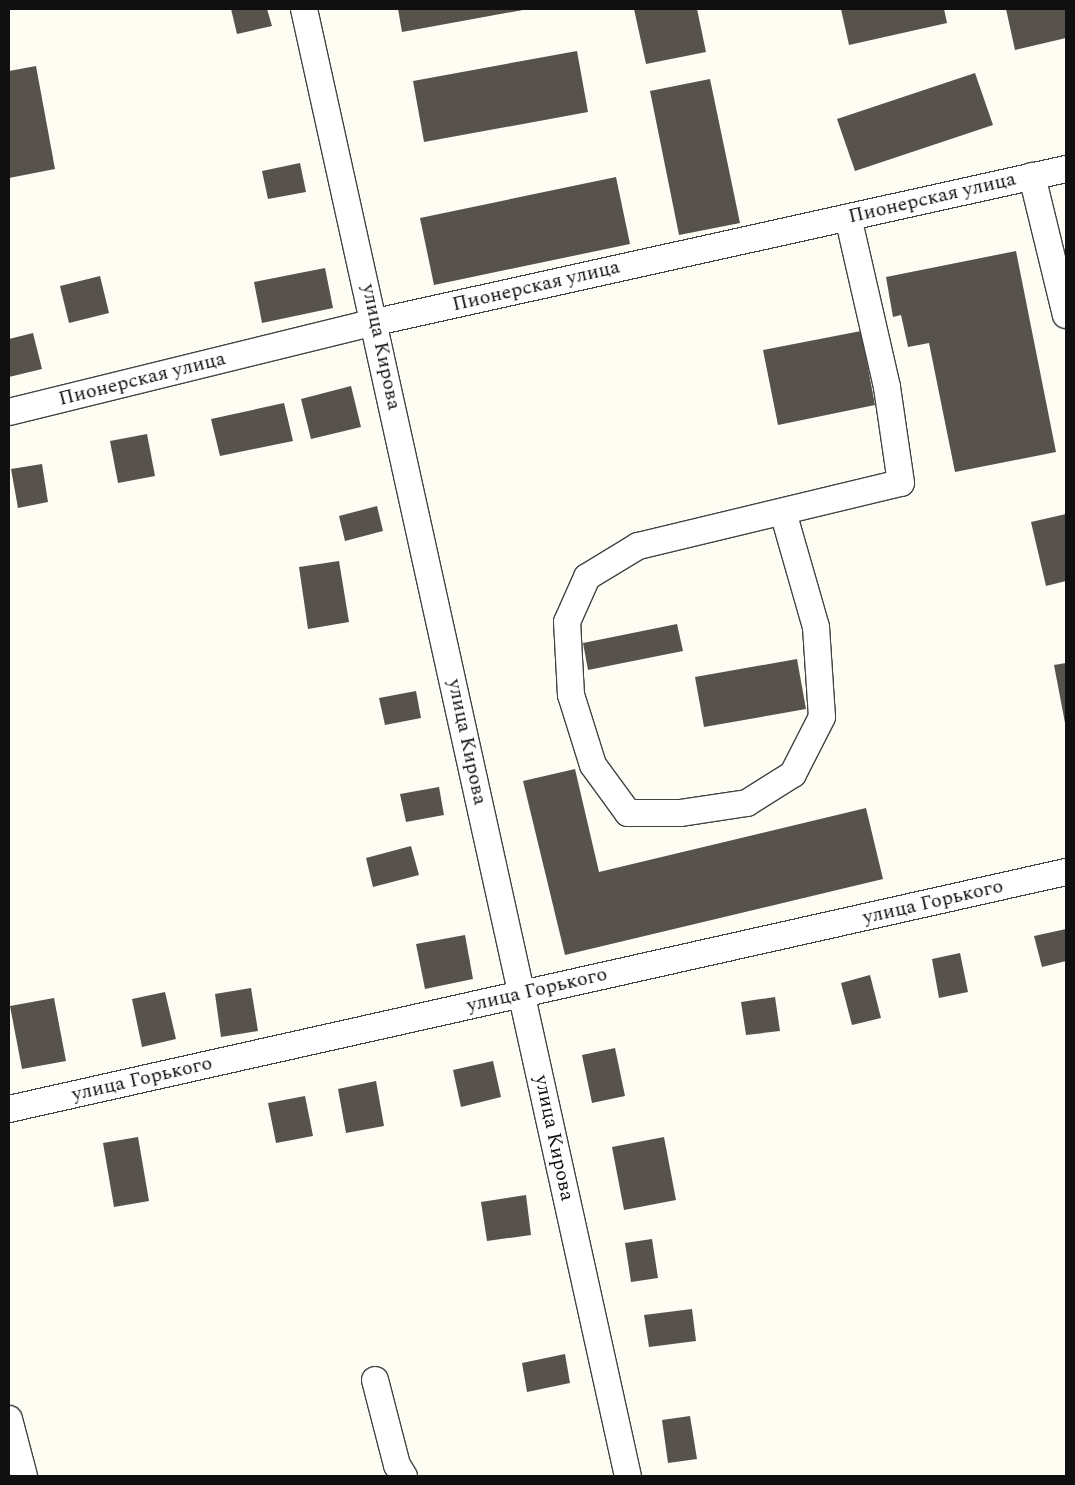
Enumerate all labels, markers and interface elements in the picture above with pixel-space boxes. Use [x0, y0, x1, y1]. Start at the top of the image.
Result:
street label: Пионерская улица [846, 167, 1018, 229]
street label: Пионерская улица [450, 255, 622, 317]
street label: улица Кирова [356, 282, 406, 412]
street label: Пионерская улица [56, 347, 228, 411]
street label: улица Кирова [442, 677, 492, 807]
street label: улица Горького [861, 874, 1005, 930]
street label: улица Горького [465, 962, 609, 1018]
street label: улица Горького [70, 1051, 214, 1107]
street label: улица Кирова [529, 1073, 579, 1203]

